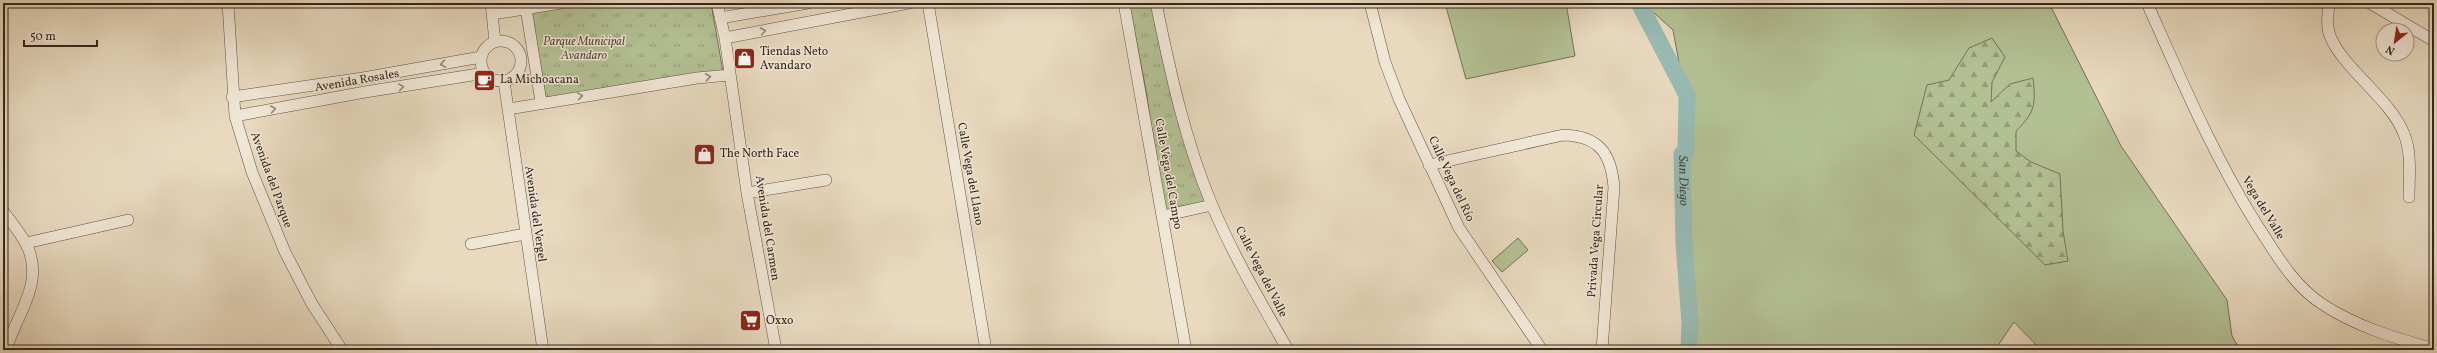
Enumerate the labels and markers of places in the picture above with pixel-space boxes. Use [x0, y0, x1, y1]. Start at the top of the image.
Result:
place label: Tiendas Neto Avandaro [760, 44, 828, 74]
shop icon: Tiendas Neto Avandaro [732, 46, 758, 72]
cafe icon: La Michoacana [472, 67, 498, 93]
place label: La Michoacana [500, 72, 579, 88]
shop icon: The North Face [692, 141, 718, 167]
place label: The North Face [720, 146, 800, 162]
supermarket icon: Oxxo [737, 308, 763, 334]
place label: Oxxo [766, 313, 793, 329]

